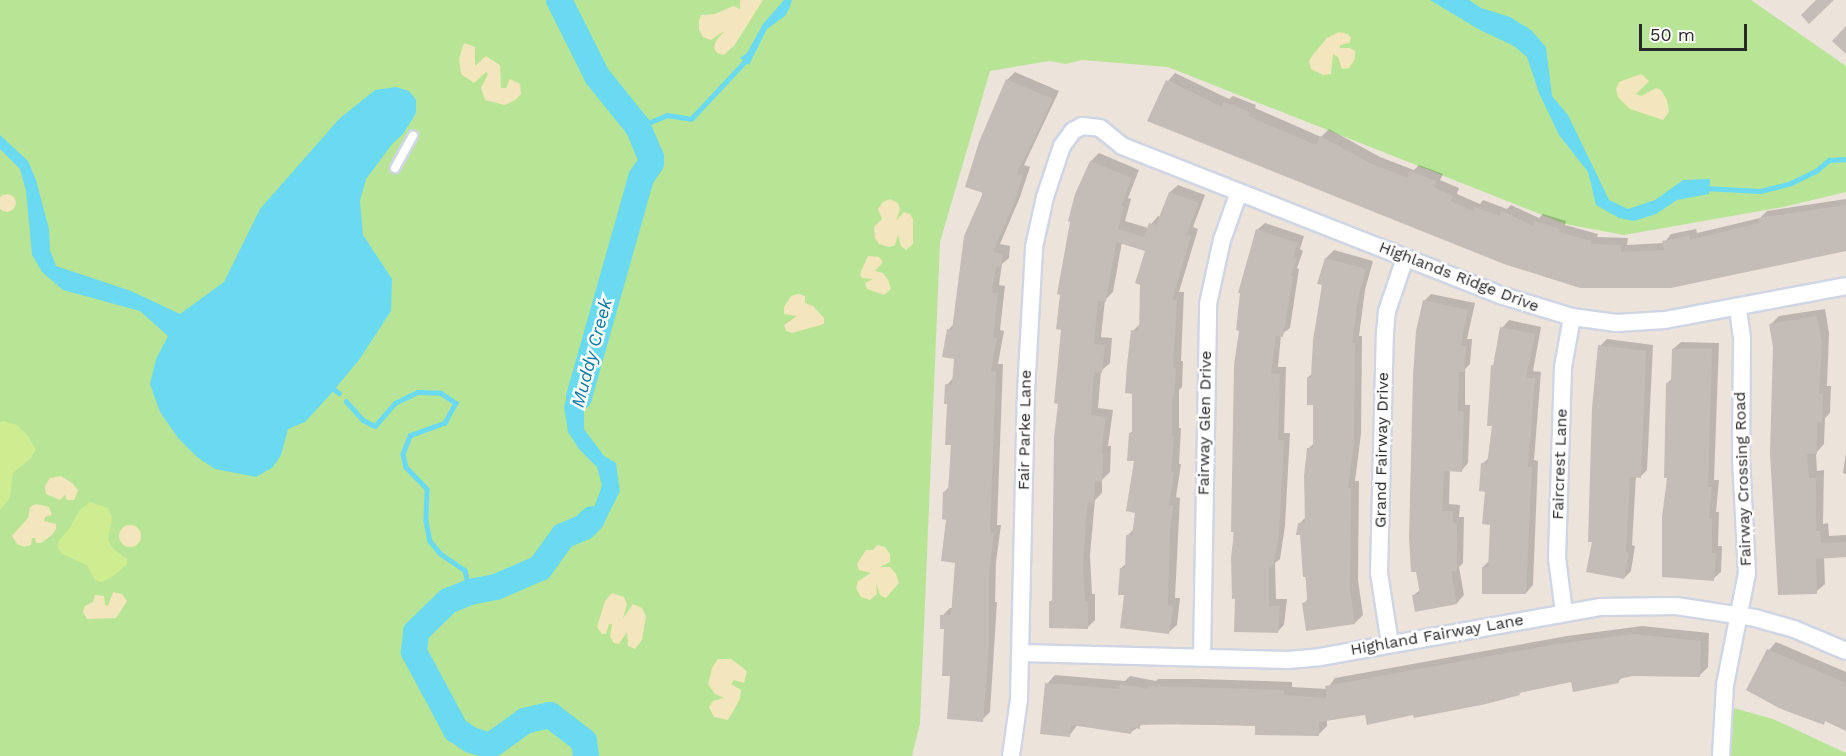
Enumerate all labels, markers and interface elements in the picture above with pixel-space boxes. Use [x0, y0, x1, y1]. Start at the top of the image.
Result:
scale bar [1642, 12, 1750, 50]
text: 50 m [1650, 24, 1695, 45]
street label: Highlands Ridge Drive [1376, 238, 1542, 316]
water label: Muddy Creek [567, 296, 617, 410]
street label: Fairway Glen Drive [1194, 350, 1216, 496]
street label: Fair Parke Lane [1014, 369, 1036, 491]
street label: Grand Fairway Drive [1371, 372, 1393, 528]
street label: Fairway Crossing Road [1730, 391, 1756, 567]
street label: Faircrest Lane [1548, 408, 1572, 520]
street label: Highland Fairway Lane [1349, 610, 1525, 660]

